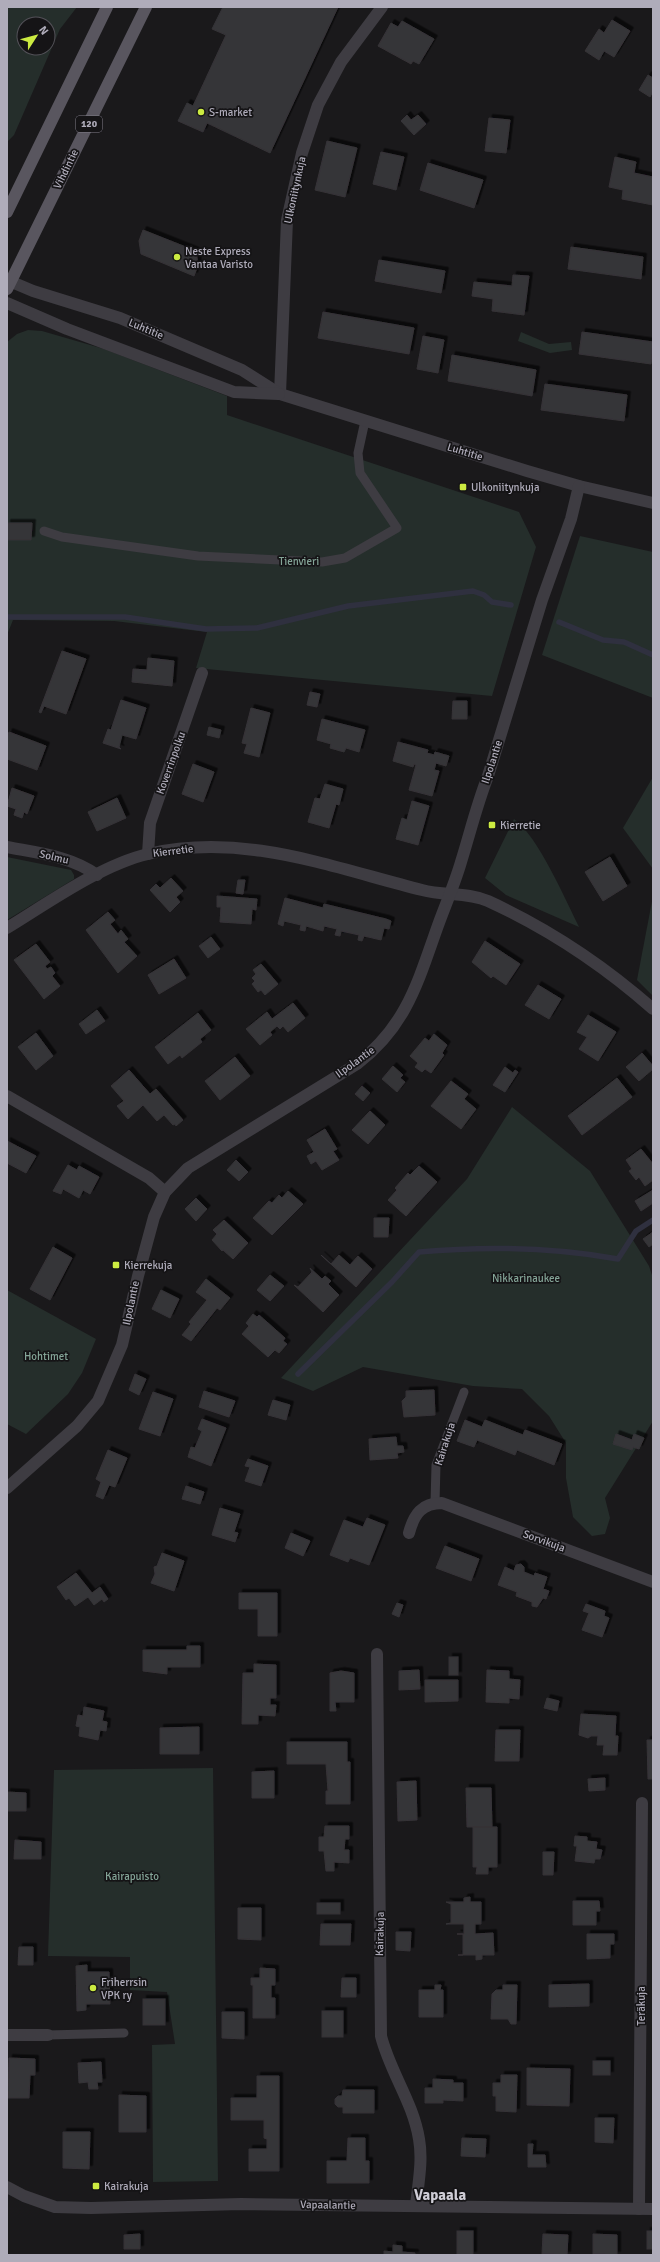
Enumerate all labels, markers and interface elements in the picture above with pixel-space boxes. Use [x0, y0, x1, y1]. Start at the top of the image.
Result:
north arrow [16, 16, 56, 56]
text: N [36, 23, 51, 37]
place label: S-market [209, 106, 252, 119]
marker: S-market [196, 107, 206, 117]
road number: 120 [76, 116, 102, 132]
street label: Vihdintie [51, 147, 81, 191]
street label: Ulkoniitynkuja [282, 155, 309, 225]
place label: Neste Express Vantaa Varisto [185, 245, 253, 271]
marker: Neste Express Vantaa Varisto [172, 252, 182, 262]
street label: Luhtitie [127, 316, 165, 342]
street label: Luhtitie [446, 440, 484, 464]
place label: Ulkoniitynkuja [471, 481, 540, 494]
marker: Ulkoniitynkuja [458, 482, 468, 492]
park label: Tienvieri [279, 555, 319, 568]
street label: Koverrinpolku [154, 730, 188, 796]
street label: Ilpolantie [479, 738, 505, 786]
place label: Kierretie [500, 819, 541, 832]
marker: Kierretie [487, 820, 497, 830]
street label: Kierretie [152, 842, 194, 860]
street label: Solmu [38, 847, 70, 867]
street label: Ilpolantie [333, 1043, 377, 1081]
place label: Kierrekuja [124, 1259, 173, 1272]
marker: Kierrekuja [111, 1260, 121, 1270]
park label: Nikkarinaukee [492, 1272, 560, 1285]
street label: Ilpolantie [120, 1280, 142, 1326]
park label: Hohtimet [24, 1350, 68, 1363]
street label: Kairakuja [432, 1420, 458, 1467]
street label: Sorvikuja [521, 1527, 567, 1555]
park label: Kairapuisto [105, 1870, 159, 1883]
street label: Kairakuja [373, 1911, 387, 1956]
place label: Friherrsin VPK ry [101, 1976, 147, 2002]
marker: Friherrsin VPK ry [88, 1983, 98, 1993]
street label: Teräkuja [635, 1986, 648, 2026]
place label: Kairakuja [104, 2180, 149, 2193]
marker: Kairakuja [91, 2181, 101, 2191]
district label: Vapaala [414, 2186, 466, 2204]
street label: Vapaalantie [300, 2198, 356, 2212]

